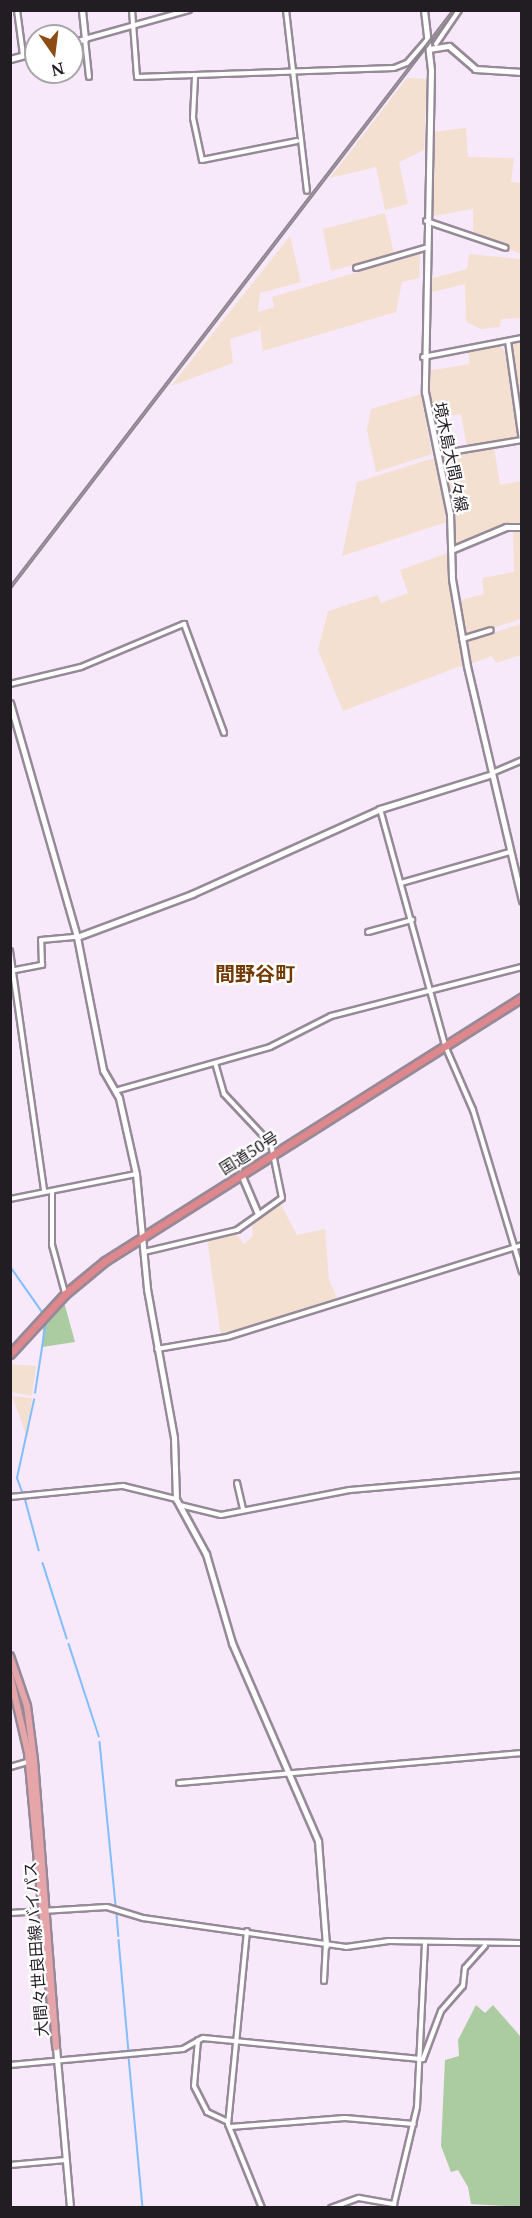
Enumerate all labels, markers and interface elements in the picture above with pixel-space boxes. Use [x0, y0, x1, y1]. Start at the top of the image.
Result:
north arrow [24, 24, 84, 84]
text: N [49, 57, 67, 82]
street label: 境木島大間々線 [430, 400, 472, 514]
district label: 間野谷町 [215, 961, 295, 985]
street label: 国道50号 [216, 1127, 282, 1179]
street label: 大間々世良田線バイパス [20, 1861, 52, 2037]

